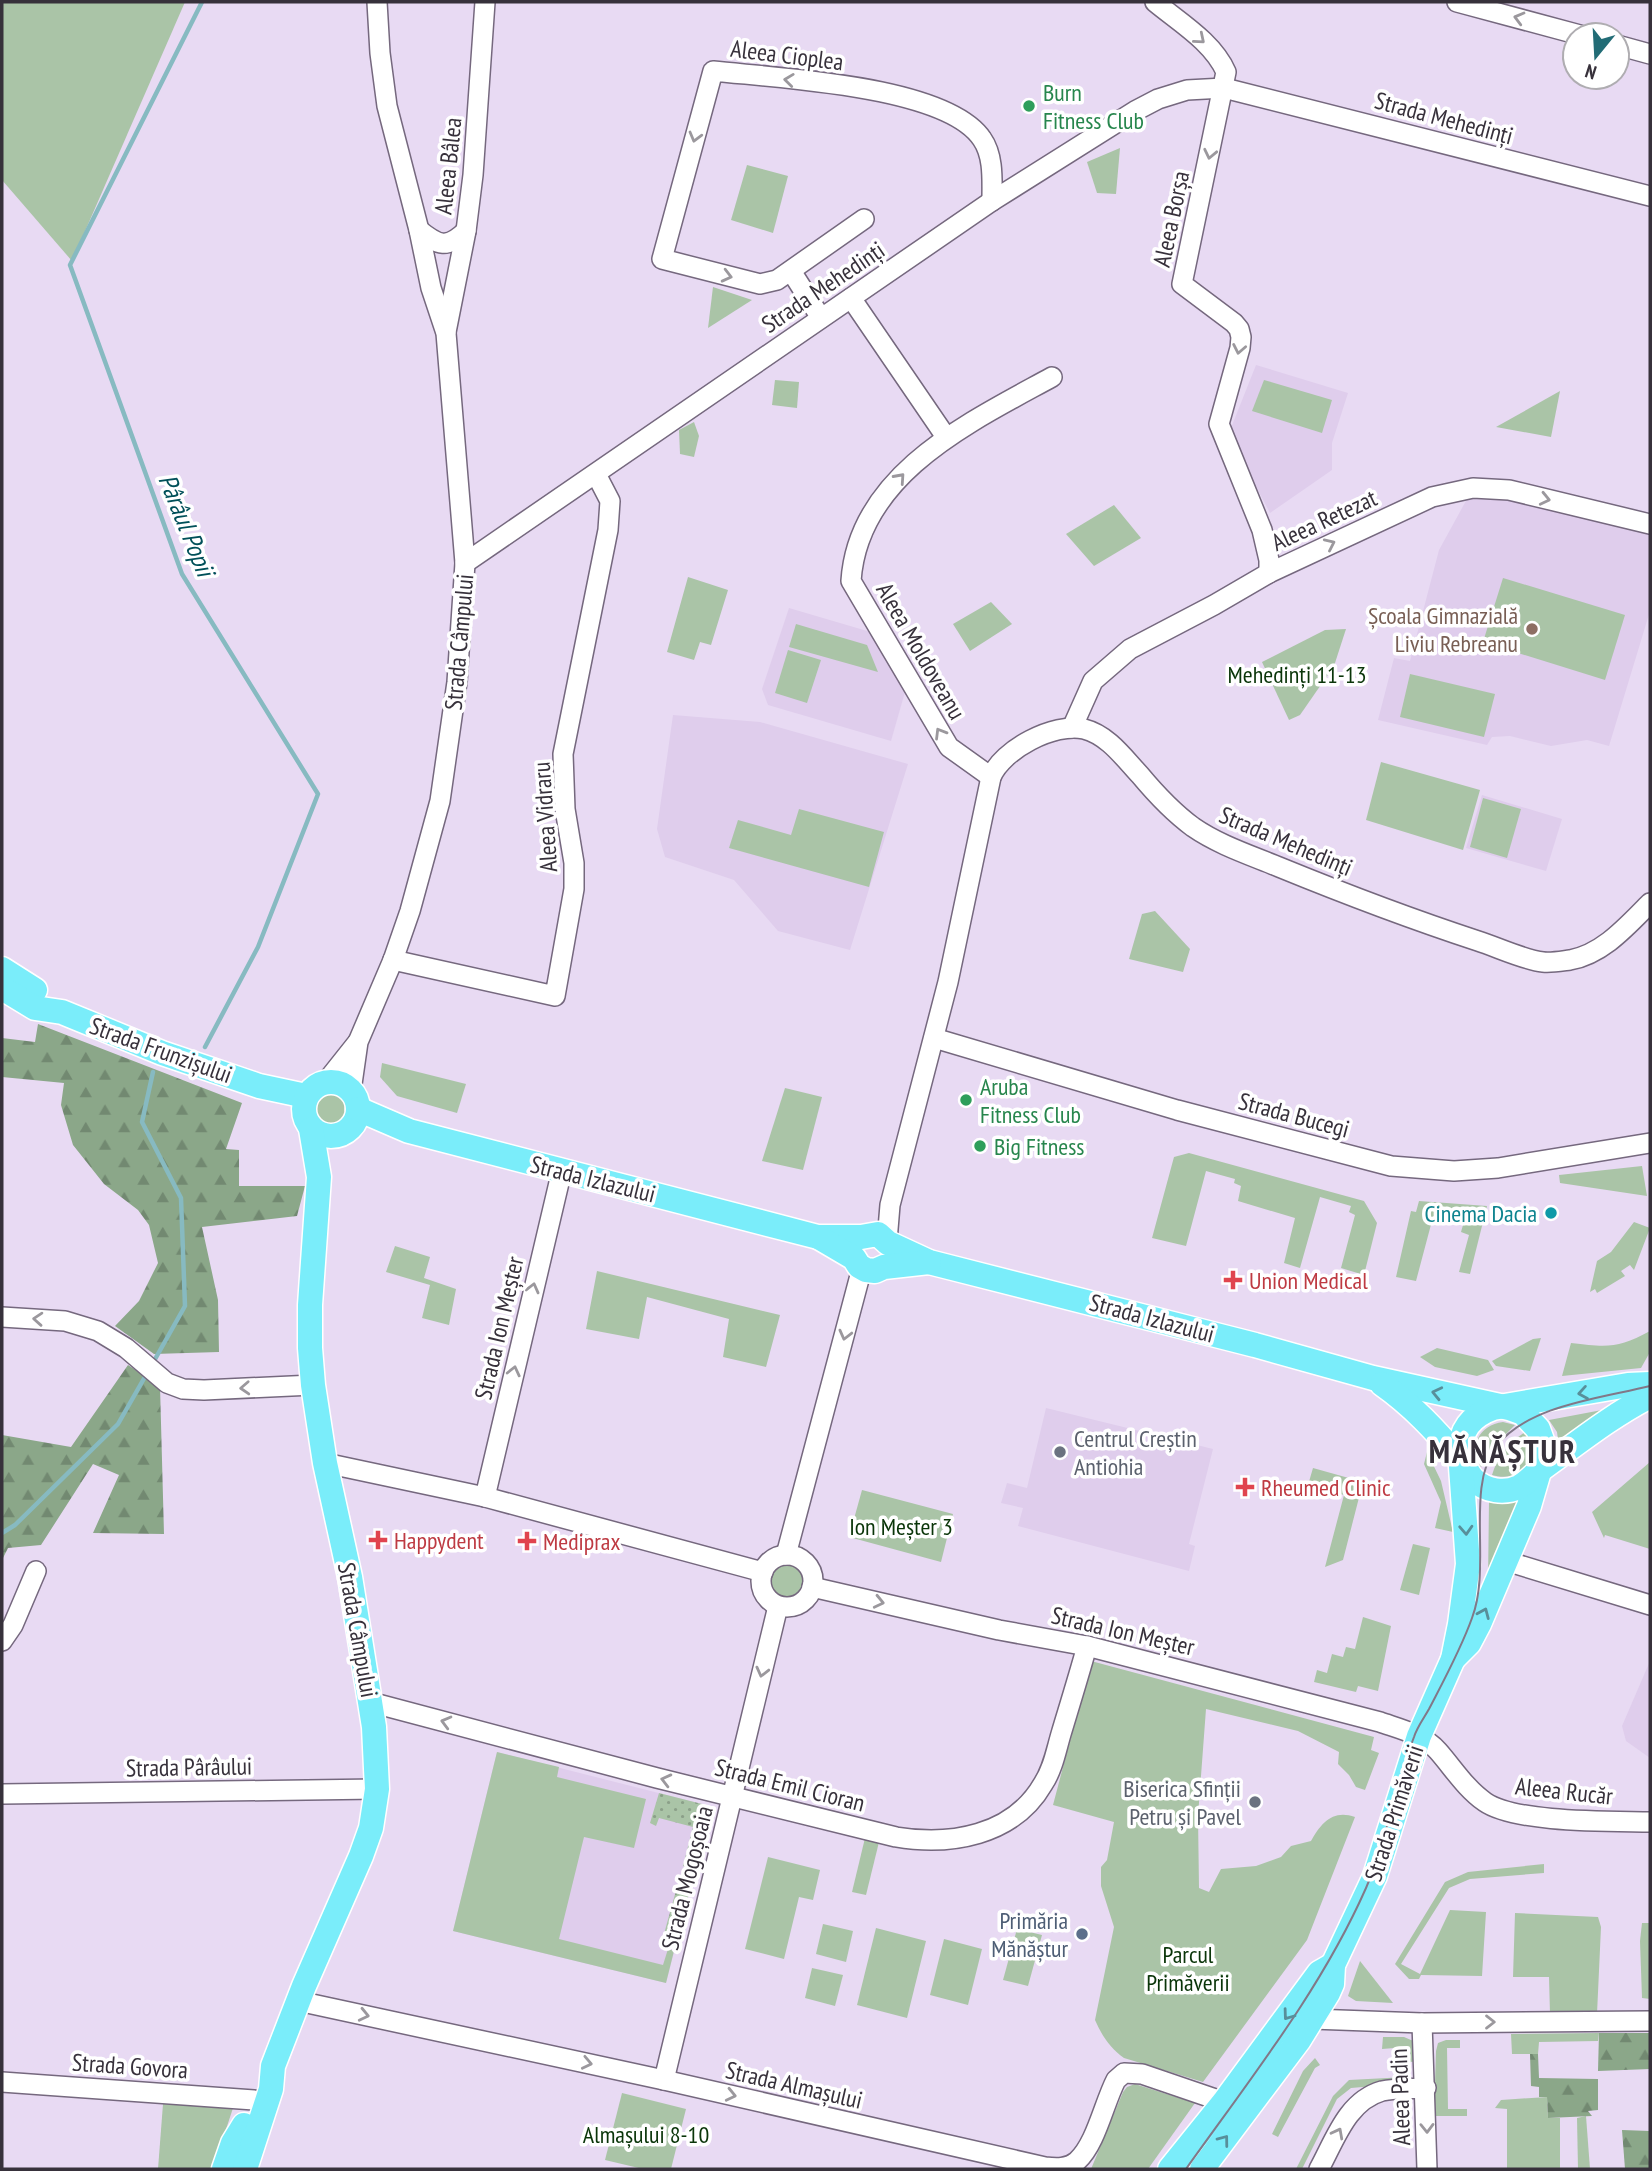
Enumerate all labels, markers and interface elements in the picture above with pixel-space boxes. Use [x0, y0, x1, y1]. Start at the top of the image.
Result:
one-way arrow [1513, 12, 1525, 27]
north arrow [1561, 21, 1631, 91]
one-way arrow [1191, 31, 1204, 43]
street label: Aleea Cioplea [729, 33, 845, 77]
text: N [1582, 59, 1599, 85]
one-way arrow [783, 72, 795, 87]
place label: Burn Fitness Club [1043, 77, 1144, 136]
street label: Strada Mehedinți [1372, 85, 1516, 151]
marker: Burn Fitness Club [1021, 98, 1037, 114]
street label: Aleea Bâlea [428, 116, 468, 216]
one-way arrow [689, 130, 704, 142]
one-way arrow [1204, 148, 1218, 160]
street label: Aleea Borșa [1146, 168, 1196, 270]
street label: Strada Mehedinți [756, 235, 890, 339]
one-way arrow [721, 268, 733, 282]
one-way arrow [1232, 342, 1247, 354]
water label: Pârâul Popii [152, 469, 224, 584]
one-way arrow [892, 473, 904, 486]
street label: Aleea Retezat [1266, 482, 1382, 558]
one-way arrow [1539, 490, 1551, 505]
one-way arrow [1323, 538, 1335, 552]
street label: Strada Câmpului [438, 573, 480, 711]
street label: Aleea Moldoveanu [869, 577, 973, 725]
place label: Școala Gimnazială Liviu Rebreanu [1368, 600, 1518, 659]
marker: Școala Gimnazială Liviu Rebreanu [1524, 621, 1540, 637]
park label: Mehedinți 11-13 [1228, 659, 1366, 690]
one-way arrow [935, 728, 948, 741]
street label: Aleea Vidraru [526, 761, 564, 873]
street label: Strada Mehedinți [1215, 799, 1357, 883]
street label: Strada Frunzișului [86, 1010, 236, 1090]
place label: Aruba Fitness Club [980, 1071, 1081, 1130]
street label: Strada Bucegi [1235, 1085, 1353, 1145]
marker: Aruba Fitness Club [958, 1092, 974, 1108]
place label: Big Fitness [994, 1131, 1084, 1162]
marker: Big Fitness [972, 1138, 988, 1154]
street label: Strada Izlazului [527, 1148, 659, 1210]
place label: Cinema Dacia [1424, 1198, 1537, 1229]
marker: Cinema Dacia [1543, 1205, 1559, 1221]
street label: Strada Ion Meșter [467, 1253, 531, 1403]
place label: Union Medical [1249, 1265, 1368, 1296]
marker: Union Medical [1223, 1270, 1243, 1290]
one-way arrow [525, 1282, 539, 1294]
street label: Strada Izlazului [1086, 1286, 1218, 1350]
one-way arrow [32, 1312, 43, 1327]
one-way arrow [839, 1328, 853, 1340]
one-way arrow [505, 1365, 520, 1377]
one-way arrow [239, 1381, 250, 1396]
one-way arrow [1577, 1385, 1589, 1400]
one-way arrow [1431, 1387, 1443, 1401]
place label: Centrul Creștin Antiohia [1074, 1423, 1197, 1482]
district label: MĂNĂȘTUR [1429, 1430, 1577, 1472]
marker: Centrul Creștin Antiohia [1052, 1444, 1068, 1460]
place label: Rheumed Clinic [1261, 1472, 1391, 1503]
marker: Rheumed Clinic [1235, 1477, 1255, 1497]
park label: Ion Meșter 3 [849, 1511, 953, 1542]
place label: Happydent [394, 1525, 484, 1556]
one-way arrow [1459, 1525, 1474, 1536]
place label: Mediprax [543, 1526, 620, 1557]
marker: Happydent [368, 1530, 388, 1550]
marker: Mediprax [517, 1531, 537, 1551]
street label: Strada Câmpului [331, 1560, 385, 1700]
one-way arrow [873, 1594, 885, 1609]
street label: Strada Ion Meșter [1048, 1599, 1198, 1663]
one-way arrow [1475, 1608, 1489, 1620]
one-way arrow [756, 1666, 770, 1678]
one-way arrow [440, 1716, 452, 1730]
street label: Strada Primăverii [1357, 1741, 1431, 1885]
street label: Strada Pârâului [126, 1750, 252, 1784]
street label: Strada Emil Cioran [712, 1751, 868, 1819]
street label: Aleea Rucăr [1514, 1770, 1615, 1812]
place label: Biserica Sfinții Petru și Pavel [1123, 1773, 1241, 1832]
one-way arrow [660, 1774, 672, 1788]
marker: Biserica Sfinții Petru și Pavel [1247, 1794, 1263, 1810]
street label: Strada Mogoșoaia [654, 1803, 720, 1953]
place label: Primăria Mănăștur [991, 1905, 1068, 1964]
marker: Primăria Mănăștur [1074, 1926, 1090, 1942]
park label: Parcul Primăverii [1146, 1939, 1230, 1998]
one-way arrow [358, 2007, 370, 2022]
one-way arrow [1284, 2007, 1297, 2020]
one-way arrow [1485, 2014, 1496, 2030]
street label: Strada Govora [71, 2046, 189, 2086]
street label: Aleea Padin [1383, 2048, 1417, 2146]
street label: Strada Almașului [723, 2054, 865, 2116]
one-way arrow [581, 2055, 593, 2070]
one-way arrow [725, 2087, 737, 2102]
park label: Almașului 8-10 [583, 2119, 709, 2150]
one-way arrow [1419, 2123, 1434, 2134]
one-way arrow [1330, 2127, 1344, 2140]
one-way arrow [1216, 2135, 1228, 2147]

